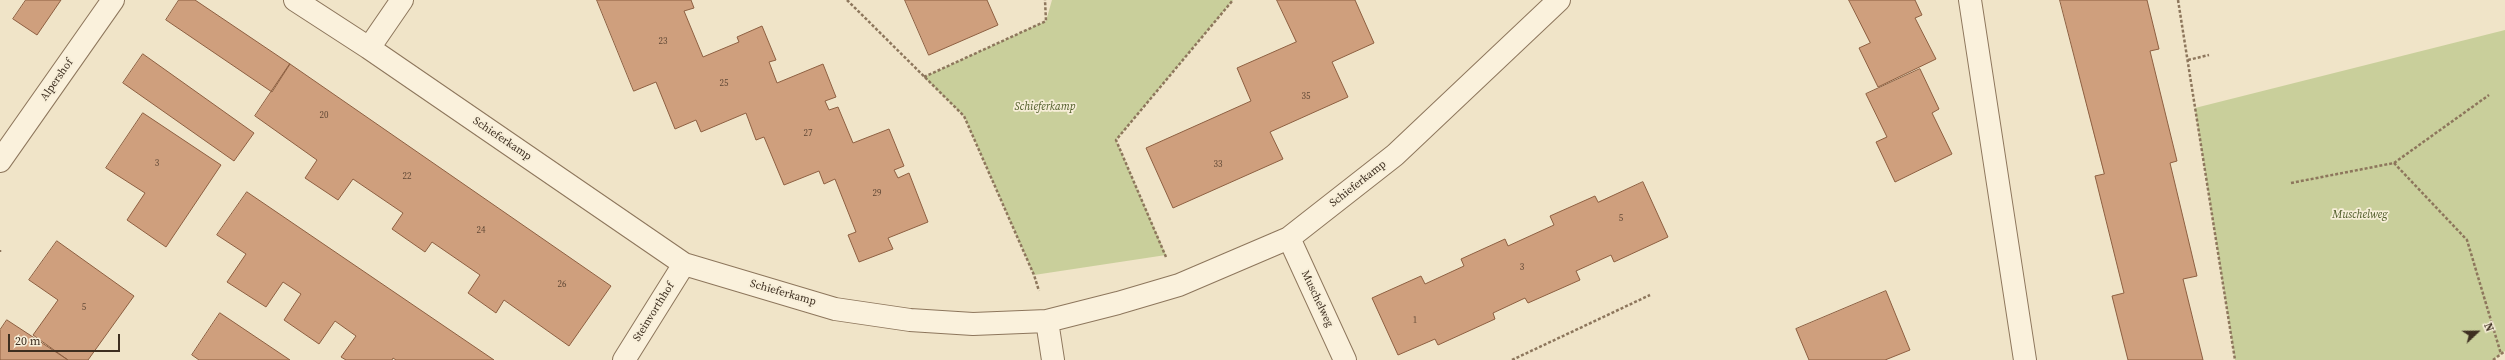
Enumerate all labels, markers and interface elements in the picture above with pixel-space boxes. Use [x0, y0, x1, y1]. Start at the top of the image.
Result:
house number: 23 [659, 37, 667, 47]
street label: Alpershof [38, 56, 76, 104]
house number: 25 [720, 79, 728, 89]
house number: 35 [1302, 92, 1310, 102]
park label: Schieferkamp [1015, 100, 1075, 114]
house number: 20 [320, 111, 328, 121]
street label: Schieferkamp [470, 115, 534, 163]
house number: 27 [804, 129, 812, 139]
street label: Schieferkamp [1327, 158, 1389, 210]
house number: 3 [155, 159, 159, 169]
house number: 33 [1214, 160, 1222, 170]
house number: 22 [403, 172, 411, 182]
house number: 29 [873, 189, 881, 199]
park label: Muschelweg [2332, 208, 2388, 222]
house number: 5 [1619, 214, 1623, 224]
house number: 24 [477, 226, 485, 236]
house number: 3 [1520, 263, 1524, 273]
street label: Muschelweg [1298, 269, 1336, 329]
street label: Schieferkamp [749, 277, 817, 309]
house number: 26 [558, 280, 566, 290]
street label: Steinvorthhof [631, 280, 677, 344]
house number: 5 [82, 303, 86, 313]
north arrow [2457, 312, 2497, 352]
house number: 1 [1413, 316, 1417, 326]
text: N [2480, 321, 2497, 334]
scale bar [10, 326, 122, 352]
text: 20 m [15, 333, 41, 349]

